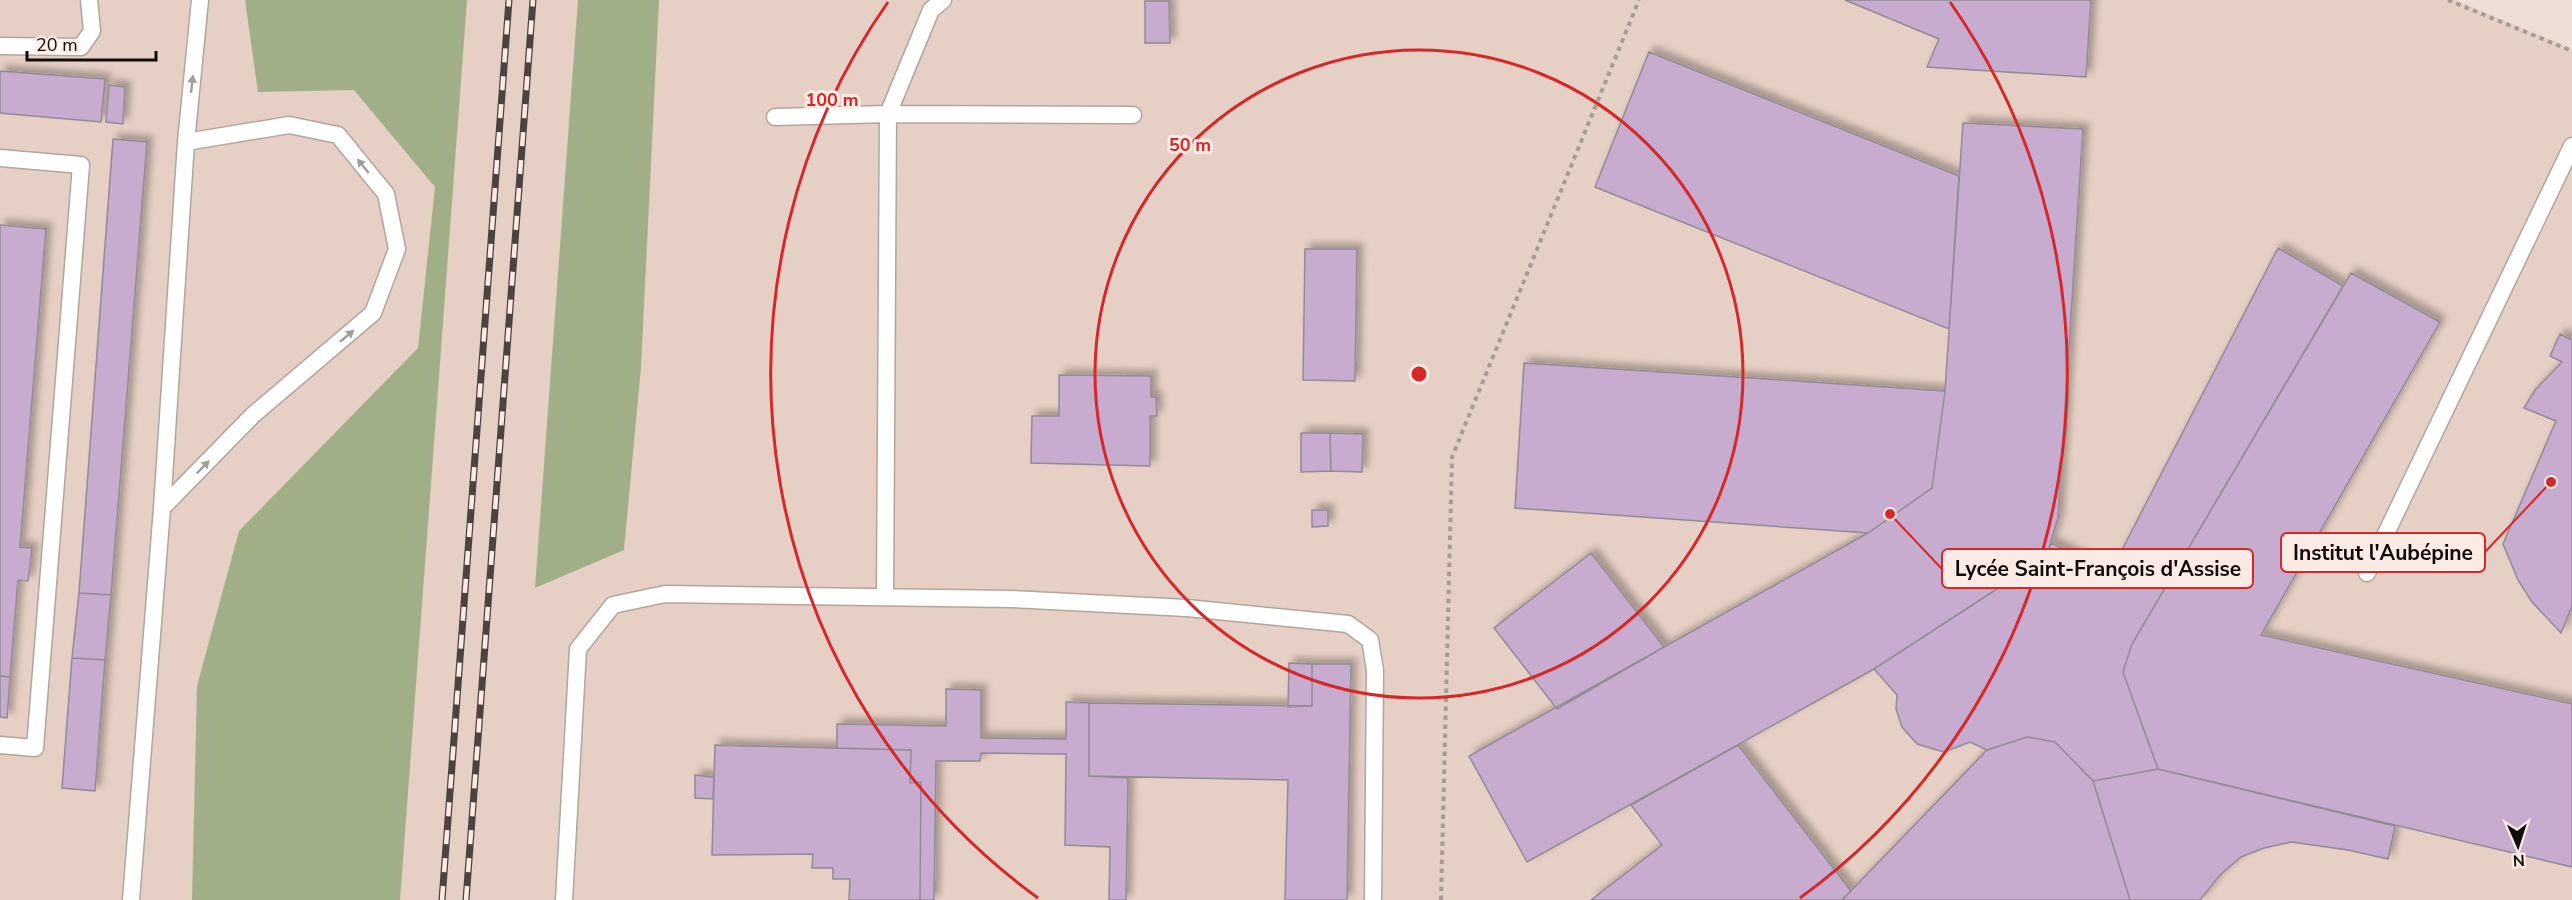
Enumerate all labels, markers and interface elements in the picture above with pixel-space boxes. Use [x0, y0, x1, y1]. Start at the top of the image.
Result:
scale bar [27, 24, 156, 62]
text: 20 m [36, 33, 78, 57]
one-way arrow [187, 74, 197, 93]
text: 100 m [805, 88, 859, 112]
text: 50 m [1169, 133, 1211, 157]
one-way arrow [357, 158, 370, 174]
one-way arrow [339, 329, 355, 342]
centre of rings [1409, 364, 1429, 384]
one-way arrow [195, 460, 209, 474]
callout: Institut l'Aubépine [2281, 533, 2485, 572]
text: Institut l'Aubépine [2293, 539, 2473, 567]
callout: Lycée Saint-François d'Assise [1942, 549, 2253, 588]
text: Lycée Saint-François d'Assise [1955, 555, 2241, 583]
north arrow [2488, 816, 2548, 876]
text: N [2512, 849, 2525, 871]

